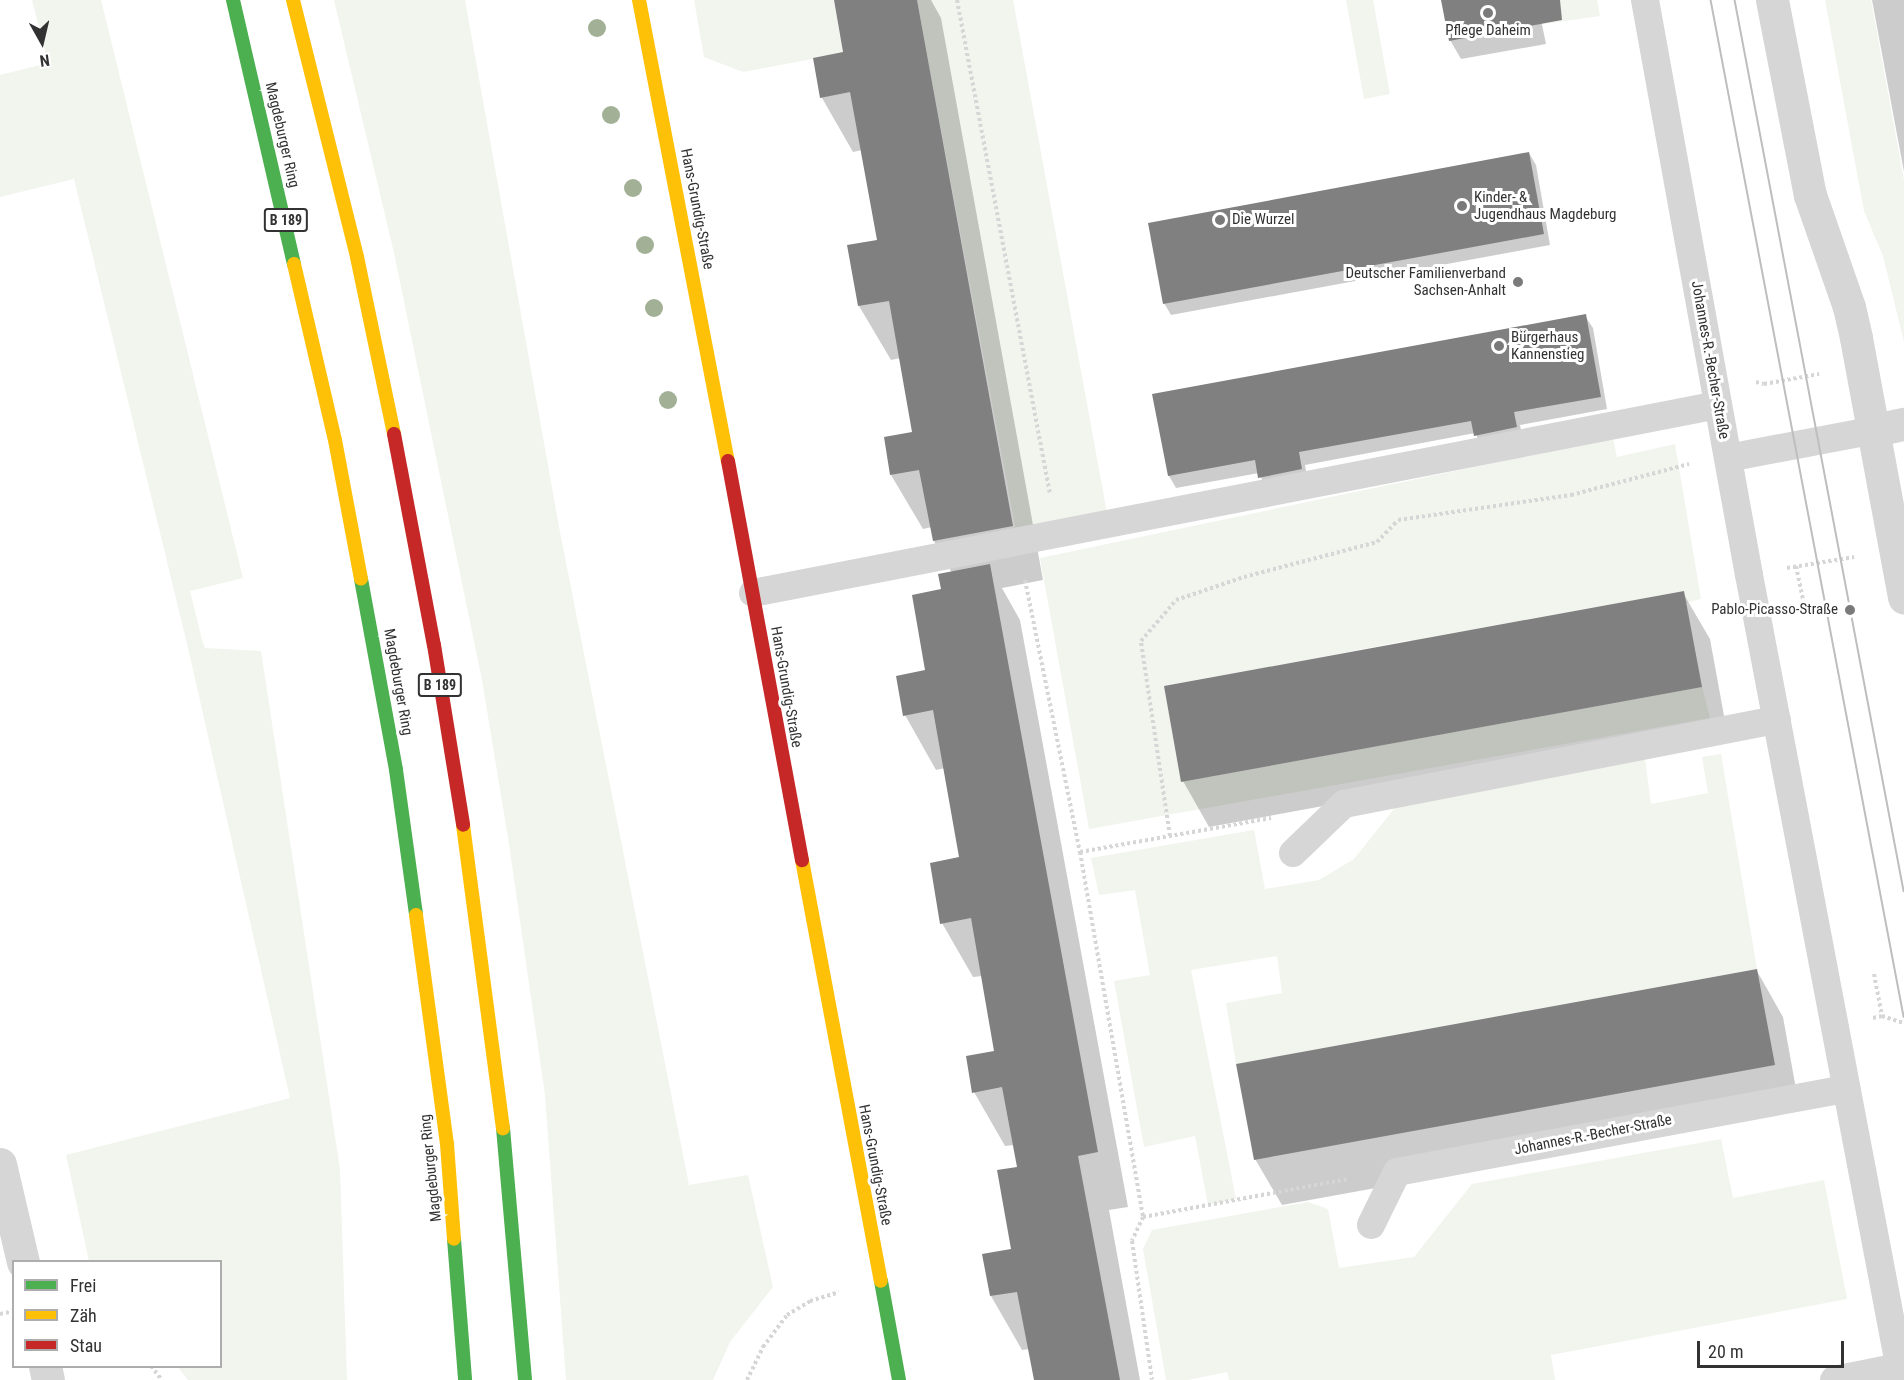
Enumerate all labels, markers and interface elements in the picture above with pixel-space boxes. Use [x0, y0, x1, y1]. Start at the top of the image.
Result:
marker: Pflege Daheim [1481, 6, 1495, 20]
north arrow [12, 12, 72, 72]
place label: Pflege Daheim [1445, 22, 1531, 40]
text: N [38, 50, 51, 70]
street label: Magdeburger Ring [261, 80, 303, 190]
street label: Hans-Grundig-Straße [676, 147, 718, 271]
place label: Kinder- & Jugendhaus Magdeburg [1474, 188, 1616, 223]
marker: Kinder- & Jugendhaus Magdeburg [1455, 199, 1469, 213]
road number: B 189 [264, 209, 308, 231]
place label: Die Wurzel [1232, 211, 1295, 229]
marker: Die Wurzel [1213, 213, 1227, 227]
place label: Deutscher Familienverband Sachsen-Anhalt [1345, 264, 1506, 299]
marker: Deutscher Familienverband Sachsen-Anhalt [1511, 275, 1525, 289]
street label: Johannes-R.-Becher-Straße [1687, 280, 1733, 440]
place label: Bürgerhaus Kannenstieg [1511, 328, 1584, 363]
marker: Bürgerhaus Kannenstieg [1492, 339, 1506, 353]
place label: Pablo-Picasso-Straße [1711, 601, 1838, 619]
marker: Pablo-Picasso-Straße [1843, 603, 1857, 617]
street label: Hans-Grundig-Straße [766, 625, 806, 749]
street label: Magdeburger Ring [380, 627, 416, 737]
road number: B 189 [418, 674, 462, 696]
street label: Hans-Grundig-Straße [854, 1103, 896, 1227]
street label: Johannes-R.-Becher-Straße [1513, 1111, 1673, 1159]
street label: Magdeburger Ring [416, 1113, 446, 1223]
legend [12, 1260, 222, 1368]
text: Frei [70, 1275, 96, 1296]
text: Zäh [70, 1305, 97, 1326]
scale bar [1700, 1329, 1847, 1367]
text: Stau [70, 1335, 102, 1356]
text: 20 m [1708, 1341, 1743, 1362]

